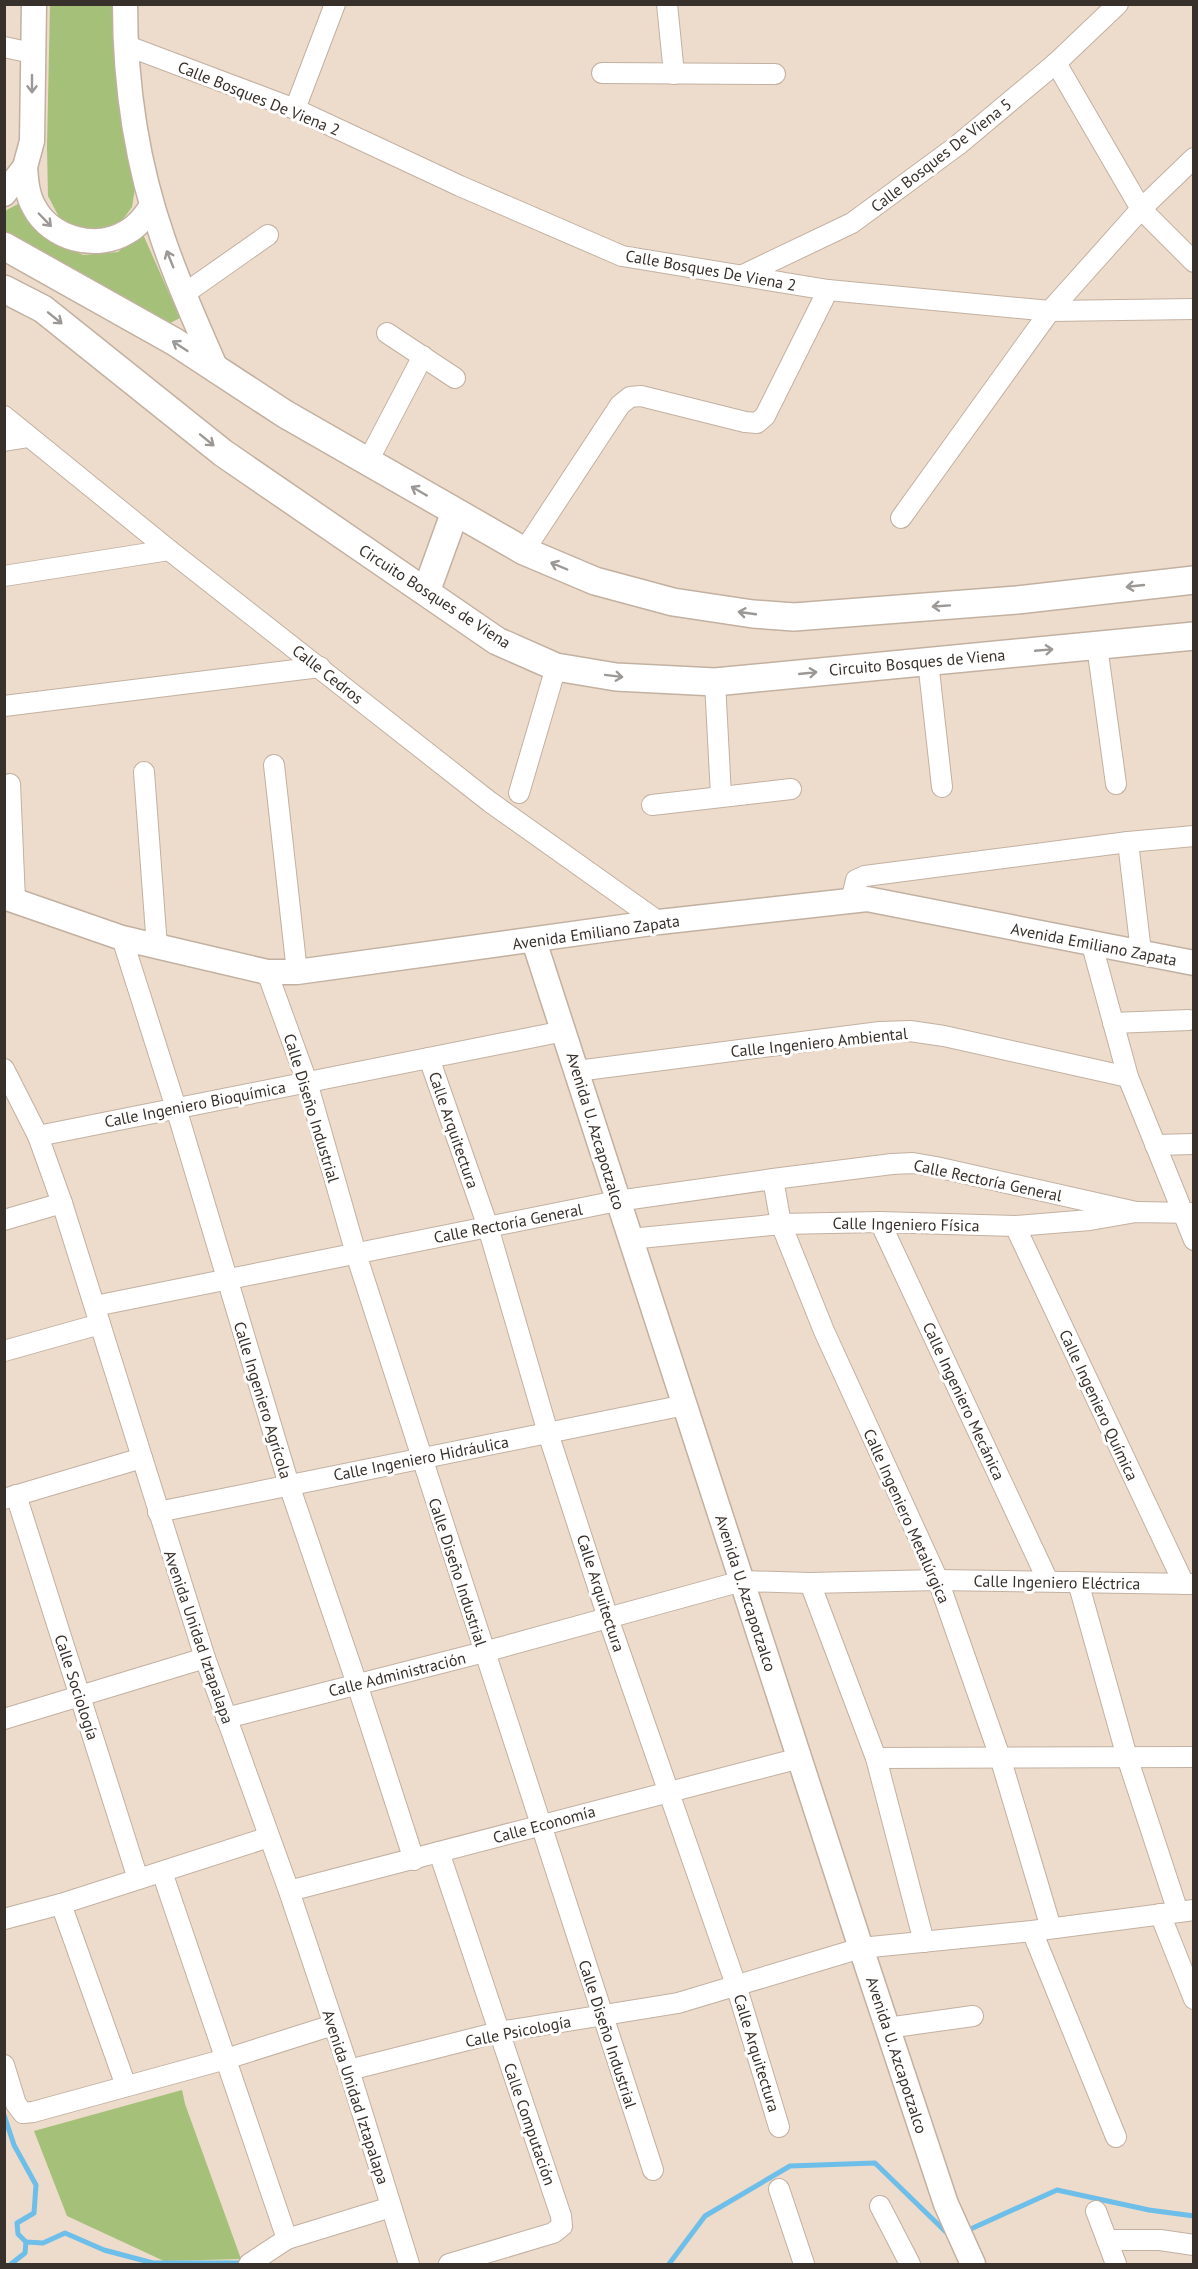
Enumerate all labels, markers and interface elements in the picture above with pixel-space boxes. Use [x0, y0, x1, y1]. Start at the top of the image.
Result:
street label: Calle Bosques De Viena 2 [175, 56, 343, 140]
one-way arrow [26, 73, 38, 93]
street label: Calle Bosques De Viena 5 [867, 94, 1015, 216]
one-way arrow [37, 212, 52, 227]
street label: Calle Bosques De Viena 2 [624, 245, 798, 295]
one-way arrow [164, 250, 175, 269]
one-way arrow [47, 312, 63, 325]
one-way arrow [173, 340, 189, 352]
one-way arrow [199, 434, 215, 447]
one-way arrow [410, 485, 428, 496]
street label: Circuito Bosques de Viena [355, 539, 515, 653]
one-way arrow [550, 560, 568, 571]
one-way arrow [1126, 581, 1146, 592]
one-way arrow [932, 600, 952, 611]
one-way arrow [738, 608, 757, 619]
street label: Calle Cedros [289, 640, 368, 708]
street label: Circuito Bosques de Viena [828, 644, 1006, 680]
one-way arrow [1034, 644, 1054, 655]
one-way arrow [798, 667, 818, 678]
one-way arrow [604, 671, 623, 682]
street label: Avenida Emiliano Zapata [511, 910, 681, 954]
street label: Avenida Emiliano Zapata [1009, 918, 1179, 970]
street label: Calle Ingeniero Ambiental [730, 1023, 909, 1061]
street label: Calle Diseño Industrial [280, 1031, 344, 1185]
street label: Avenida U. Azcapotzalco [563, 1050, 629, 1212]
street label: Calle Arquitectura [425, 1069, 483, 1191]
street label: Calle Ingeniero Bioquímica [103, 1077, 287, 1131]
street label: Calle Rectoría General [912, 1155, 1064, 1206]
street label: Calle Rectoría General [432, 1199, 584, 1247]
street label: Calle Ingeniero Física [832, 1213, 980, 1235]
street label: Calle Ingeniero Agrícola [230, 1319, 296, 1481]
street label: Calle Ingeniero Mecánica [919, 1319, 1009, 1483]
street label: Calle Ingeniero Química [1055, 1326, 1143, 1484]
street label: Calle Ingeniero Metalúrgica [859, 1426, 955, 1606]
street label: Calle Ingeniero Hidráulica [332, 1431, 510, 1485]
street label: Calle Diseño Industrial [425, 1495, 492, 1649]
street label: Avenida U. Azcapotzalco [711, 1512, 781, 1674]
street label: Calle Arquitectura [573, 1532, 629, 1654]
street label: Avenida Unidad Iztapalapa [160, 1548, 238, 1726]
street label: Calle Ingeniero Eléctrica [973, 1571, 1141, 1593]
street label: Calle Sociología [51, 1632, 103, 1742]
street label: Calle Administración [326, 1647, 468, 1701]
street label: Calle Economía [491, 1801, 597, 1847]
street label: Calle Diseño Industrial [575, 1957, 642, 2111]
street label: Avenida U. Azcapotzalco [862, 1974, 932, 2136]
street label: Calle Arquitectura [730, 1992, 784, 2114]
street label: Avenida Unidad Iztapalapa [318, 2007, 394, 2187]
street label: Calle Psicología [463, 2011, 573, 2051]
street label: Calle Computación [500, 2060, 560, 2188]

